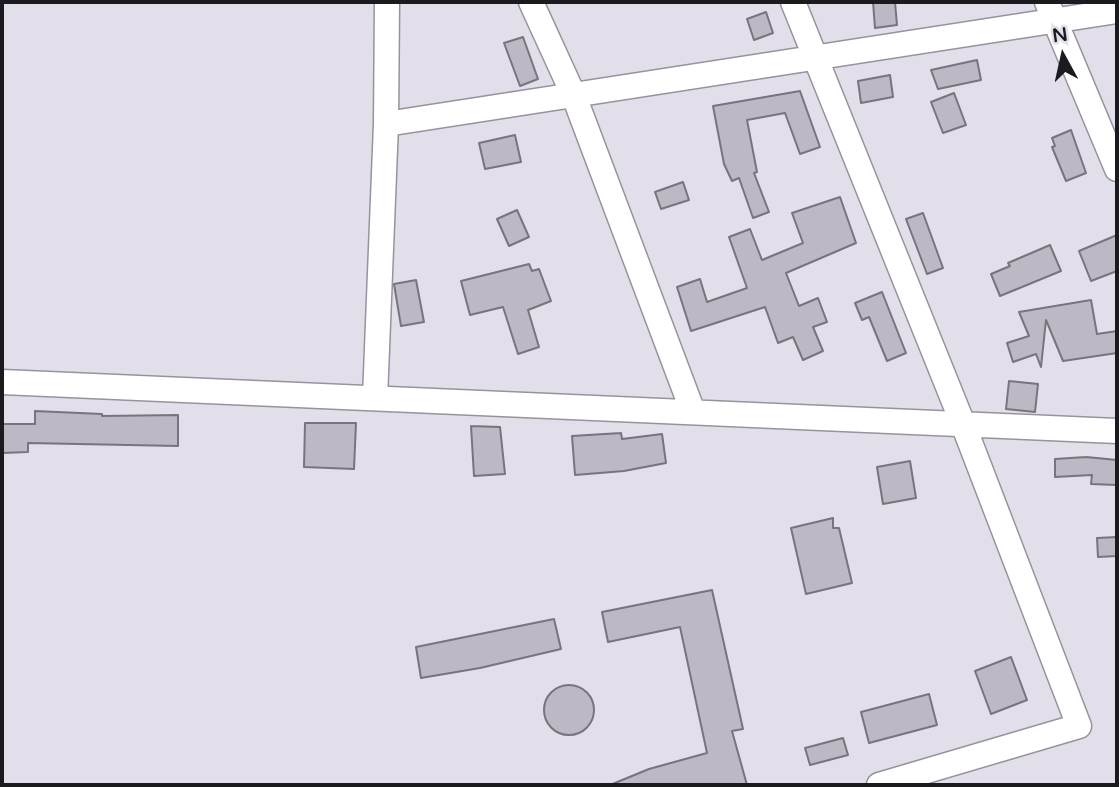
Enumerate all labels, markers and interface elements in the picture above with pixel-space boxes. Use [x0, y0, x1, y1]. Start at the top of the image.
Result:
north arrow [1028, 21, 1098, 91]
text: N [1051, 23, 1069, 47]

